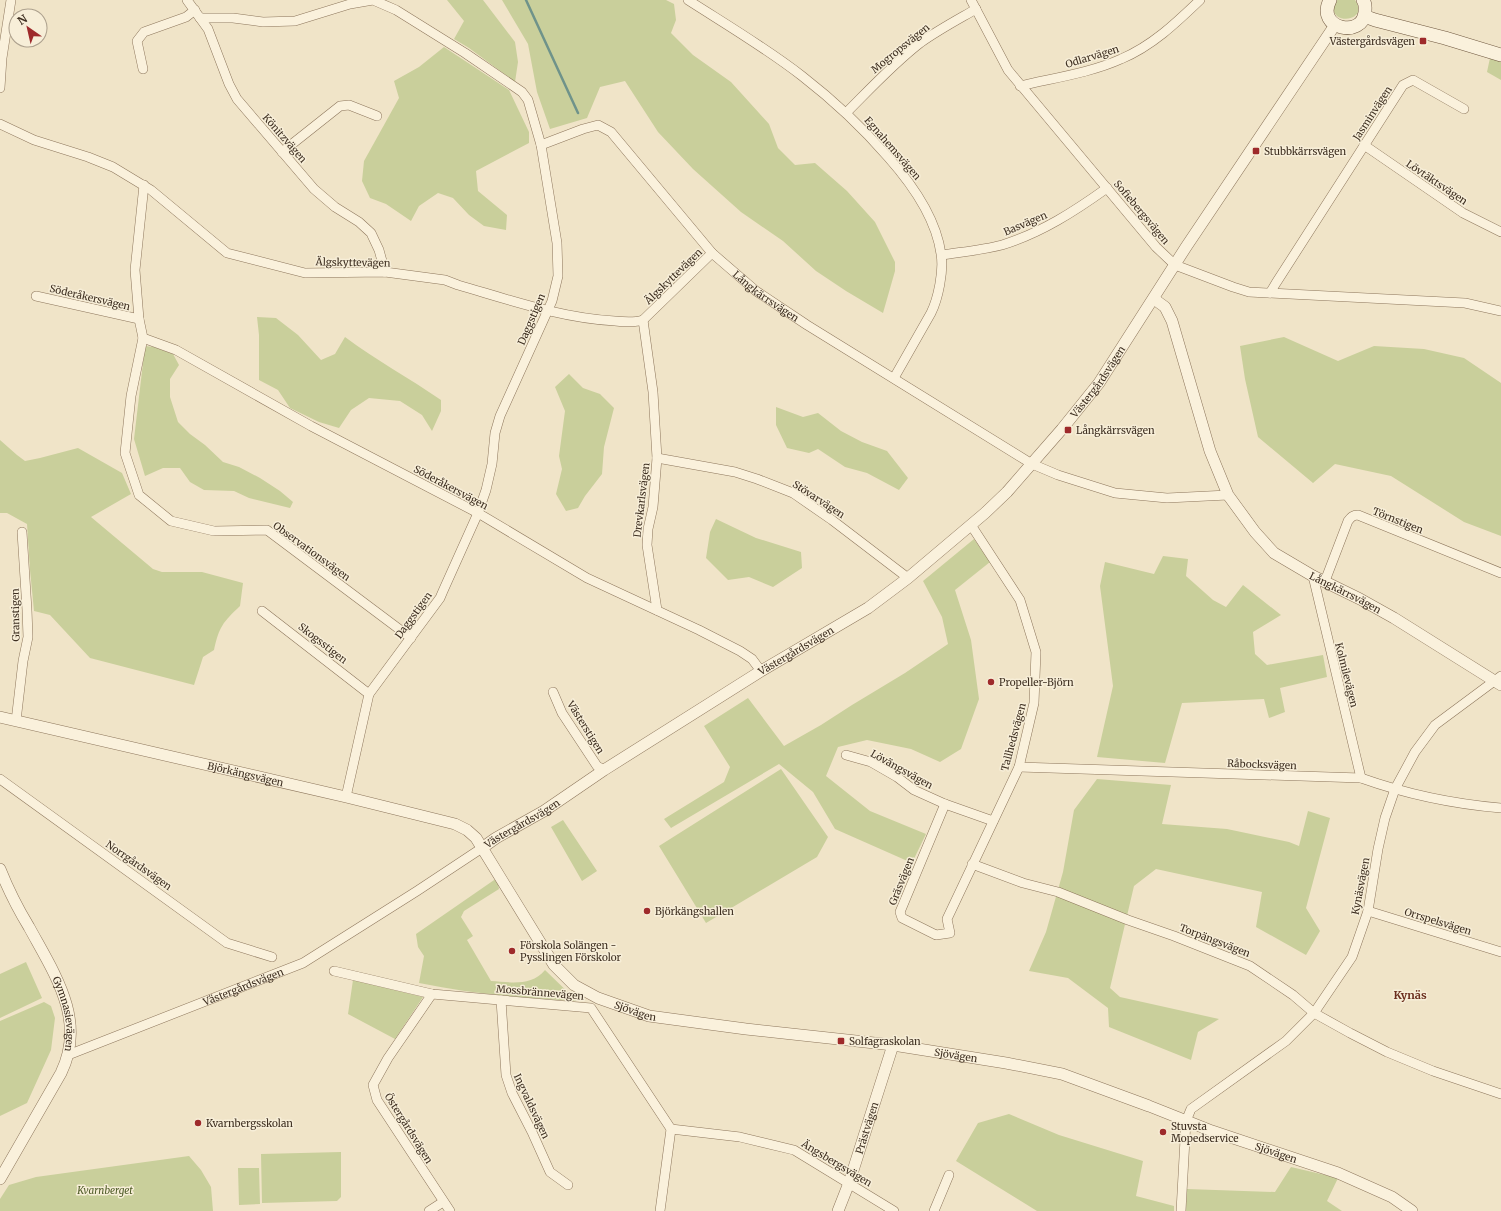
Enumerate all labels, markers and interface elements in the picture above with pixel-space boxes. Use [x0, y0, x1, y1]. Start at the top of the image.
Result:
north arrow [8, 8, 48, 48]
text: N [15, 11, 30, 28]
street label: Mogropsvägen [868, 21, 933, 76]
place label: Västergårdsvägen [1329, 35, 1415, 48]
marker: Västergårdsvägen [1418, 36, 1428, 46]
street label: Odlarvägen [1064, 42, 1121, 71]
street label: Jasminvägen [1350, 83, 1395, 144]
street label: Könitzvägen [260, 111, 310, 166]
street label: Egnahemsvägen [862, 114, 924, 183]
place label: Stubbkärrsvägen [1264, 145, 1346, 158]
marker: Stubbkärrsvägen [1251, 146, 1261, 156]
street label: Lövtäktsvägen [1404, 157, 1470, 208]
street label: Sofiebergsvägen [1111, 178, 1172, 247]
street label: Basvägen [1001, 208, 1049, 238]
street label: Älgskyttevägen [640, 245, 705, 308]
street label: Älgskyttevägen [314, 254, 391, 270]
street label: Långkärrsvägen [730, 268, 802, 325]
street label: Söderåkersvägen [48, 282, 132, 313]
street label: Daggstigen [515, 291, 548, 347]
street label: Västergårdsvägen [1067, 343, 1128, 421]
place label: Långkärrsvägen [1076, 424, 1155, 437]
marker: Långkärrsvägen [1063, 425, 1073, 435]
street label: Söderåkersvägen [411, 462, 491, 513]
street label: Drevkarlsvägen [630, 462, 653, 538]
street label: Stövarvägen [790, 478, 848, 521]
street label: Törnstigen [1371, 504, 1425, 537]
street label: Observationsvägen [271, 519, 353, 584]
street label: Långkärrsvägen [1307, 569, 1384, 617]
street label: Granstigen [9, 588, 22, 642]
street label: Daggstigen [392, 589, 435, 641]
street label: Skogsstigen [296, 620, 350, 667]
street label: Västergårdsvägen [755, 623, 837, 679]
street label: Kolmilevägen [1332, 641, 1361, 709]
place label: Propeller-Björn [999, 676, 1074, 689]
marker: Propeller-Björn [986, 677, 996, 687]
street label: Västerstigen [564, 698, 607, 756]
street label: Tallhedsvägen [998, 701, 1029, 773]
street label: Lövängsvägen [868, 747, 936, 792]
street label: Råbocksvägen [1227, 757, 1297, 772]
street label: Björkängsvägen [206, 759, 285, 789]
street label: Västergårdsvägen [481, 796, 563, 852]
street label: Norrgårdsvägen [103, 838, 175, 893]
street label: Gräsvägen [886, 855, 917, 907]
street label: Kynäsvägen [1349, 856, 1372, 916]
place label: Björkängshallen [655, 905, 734, 918]
street label: Orrspelsvägen [1403, 905, 1473, 938]
marker: Björkängshallen [642, 906, 652, 916]
street label: Torpängsvägen [1178, 921, 1252, 960]
place label: Förskola Solängen - Pysslingen Förskolor [520, 939, 622, 964]
marker: Förskola Solängen - Pysslingen Förskolor [507, 946, 517, 956]
street label: Västergårdsvägen [200, 965, 286, 1009]
street label: Gymnasievägen [49, 974, 77, 1053]
street label: Mossbrännevägen [495, 982, 585, 1003]
district label: Kynäs [1393, 988, 1427, 1002]
street label: Sjövägen [612, 998, 657, 1024]
place label: Solfagraskolan [849, 1035, 921, 1048]
marker: Solfagraskolan [836, 1036, 846, 1046]
street label: Sjövägen [933, 1046, 979, 1065]
street label: Ingvaldsvägen [511, 1072, 552, 1141]
street label: Östergårdsvägen [382, 1090, 437, 1166]
street label: Prästvägen [853, 1100, 882, 1156]
place label: Kvarnbergsskolan [206, 1117, 293, 1130]
marker: Kvarnbergsskolan [193, 1118, 203, 1128]
place label: Stuvsta Mopedservice [1171, 1120, 1239, 1145]
marker: Stuvsta Mopedservice [1158, 1127, 1168, 1137]
street label: Ängsbergsvägen [798, 1136, 875, 1190]
street label: Sjövägen [1253, 1140, 1299, 1166]
park label: Kvarnberget [76, 1184, 133, 1197]

